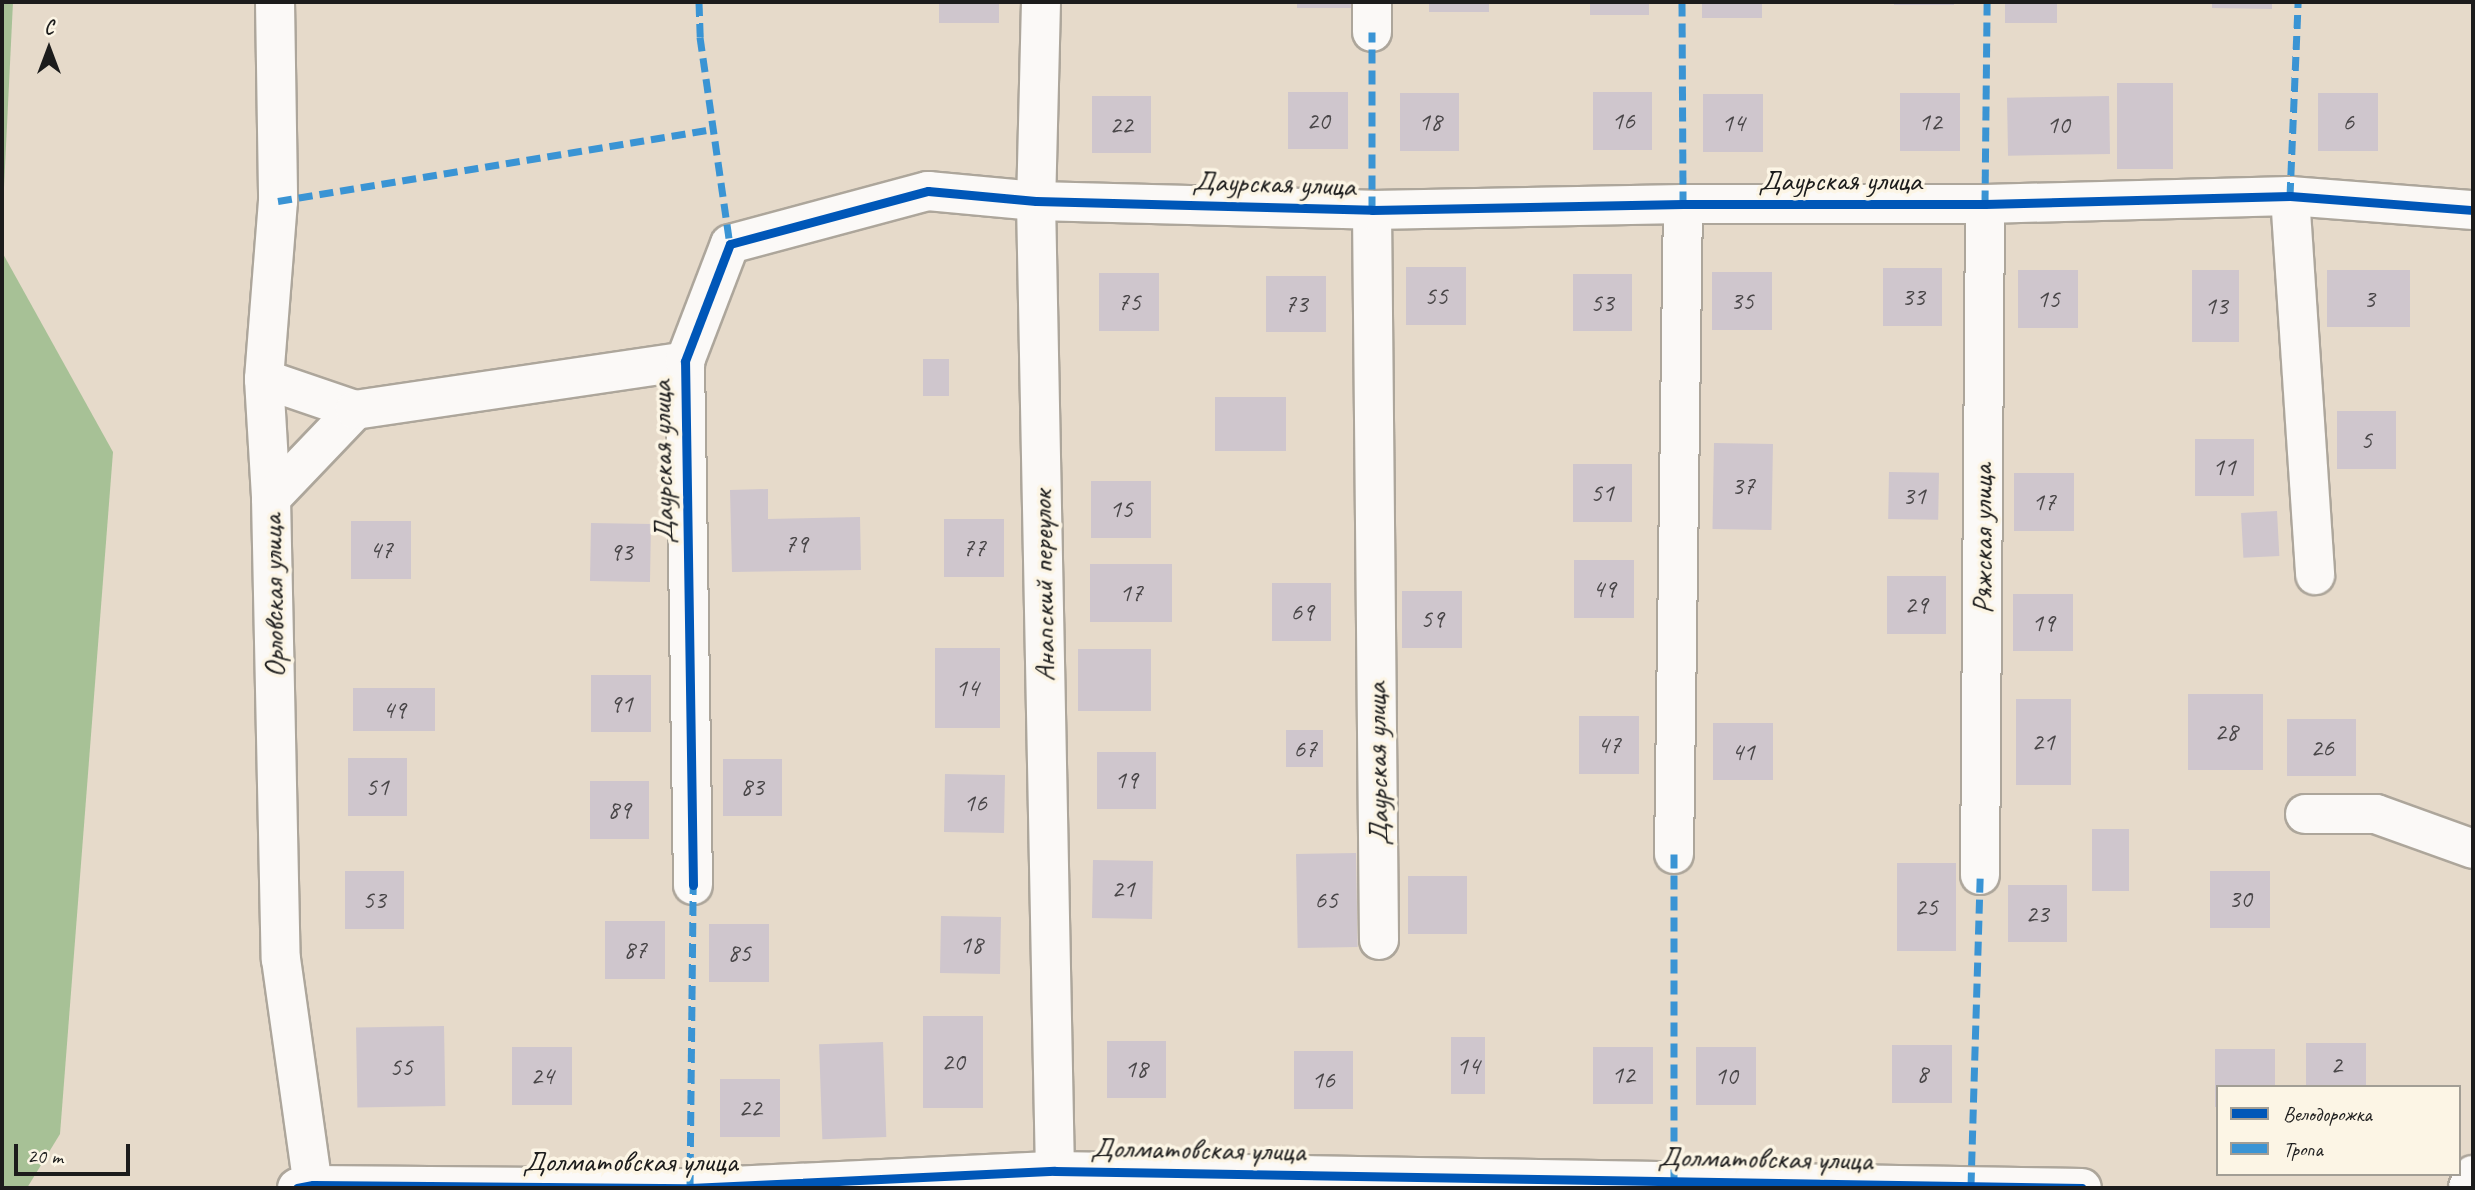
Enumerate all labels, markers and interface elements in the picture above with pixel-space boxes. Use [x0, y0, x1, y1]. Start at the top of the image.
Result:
north arrow [14, 14, 84, 84]
text: С [44, 16, 54, 40]
house number: 20 [1306, 105, 1330, 137]
house number: 16 [1611, 105, 1635, 137]
house number: 18 [1418, 106, 1442, 138]
house number: 12 [1918, 106, 1942, 138]
house number: 6 [2342, 106, 2354, 138]
house number: 14 [1721, 107, 1745, 139]
house number: 22 [1109, 109, 1133, 141]
house number: 10 [2046, 109, 2070, 141]
street label: Даурская улица [1191, 162, 1357, 204]
street label: Даурская улица [1757, 162, 1923, 198]
house number: 55 [1424, 280, 1448, 312]
house number: 33 [1901, 281, 1925, 313]
house number: 15 [2036, 283, 2060, 315]
house number: 3 [2363, 283, 2375, 315]
house number: 35 [1730, 285, 1754, 317]
house number: 75 [1117, 286, 1141, 318]
house number: 53 [1590, 287, 1614, 319]
house number: 73 [1284, 288, 1308, 320]
house number: 13 [2204, 290, 2228, 322]
street label: Даурская улица [643, 379, 681, 545]
house number: 5 [2360, 424, 2372, 456]
house number: 11 [2212, 451, 2236, 483]
street label: Ряжская улица [1964, 464, 2000, 614]
house number: 37 [1731, 470, 1755, 502]
house number: 51 [1590, 477, 1614, 509]
house number: 31 [1902, 480, 1926, 512]
house number: 17 [2032, 486, 2056, 518]
street label: Анапский переулок [1023, 490, 1063, 682]
house number: 15 [1109, 493, 1133, 525]
street label: Орловская улица [254, 514, 292, 678]
house number: 79 [784, 528, 808, 560]
house number: 77 [962, 532, 986, 564]
house number: 47 [369, 534, 393, 566]
house number: 93 [609, 536, 633, 568]
house number: 49 [1592, 573, 1616, 605]
house number: 17 [1119, 577, 1143, 609]
house number: 29 [1904, 589, 1928, 621]
house number: 69 [1290, 596, 1314, 628]
house number: 59 [1420, 603, 1444, 635]
house number: 19 [2031, 607, 2055, 639]
house number: 14 [955, 672, 979, 704]
street label: Даурская улица [1358, 681, 1396, 847]
house number: 91 [609, 688, 633, 720]
house number: 49 [382, 694, 406, 726]
house number: 28 [2214, 716, 2238, 748]
house number: 21 [2031, 726, 2055, 758]
house number: 47 [1597, 729, 1621, 761]
house number: 26 [2310, 732, 2334, 764]
house number: 67 [1293, 733, 1317, 765]
house number: 41 [1731, 736, 1755, 768]
house number: 19 [1114, 764, 1138, 796]
house number: 51 [365, 771, 389, 803]
house number: 83 [740, 771, 764, 803]
house number: 16 [963, 787, 987, 819]
house number: 89 [607, 794, 631, 826]
house number: 21 [1111, 873, 1135, 905]
house number: 30 [2228, 883, 2252, 915]
house number: 53 [362, 884, 386, 916]
house number: 65 [1314, 884, 1338, 916]
house number: 25 [1914, 891, 1938, 923]
house number: 23 [2025, 898, 2049, 930]
house number: 18 [959, 929, 983, 961]
house number: 87 [623, 934, 647, 966]
house number: 85 [727, 937, 751, 969]
house number: 20 [941, 1046, 965, 1078]
house number: 2 [2330, 1049, 2342, 1081]
house number: 14 [1456, 1050, 1480, 1082]
house number: 55 [389, 1051, 413, 1083]
house number: 18 [1124, 1053, 1148, 1085]
house number: 8 [1916, 1058, 1928, 1090]
house number: 12 [1611, 1059, 1635, 1091]
house number: 24 [530, 1060, 554, 1092]
house number: 10 [1714, 1060, 1738, 1092]
house number: 16 [1311, 1064, 1335, 1096]
legend [2216, 1085, 2461, 1176]
house number: 22 [738, 1092, 762, 1124]
text: Велодорожка [2283, 1101, 2372, 1127]
street label: Долматовская улица [1089, 1129, 1307, 1169]
scale bar [18, 1130, 133, 1174]
text: Тропа [2283, 1136, 2323, 1162]
street label: Долматовская улица [1656, 1138, 1874, 1178]
text: 20 m [27, 1143, 63, 1169]
street label: Долматовская улица [521, 1143, 739, 1179]

